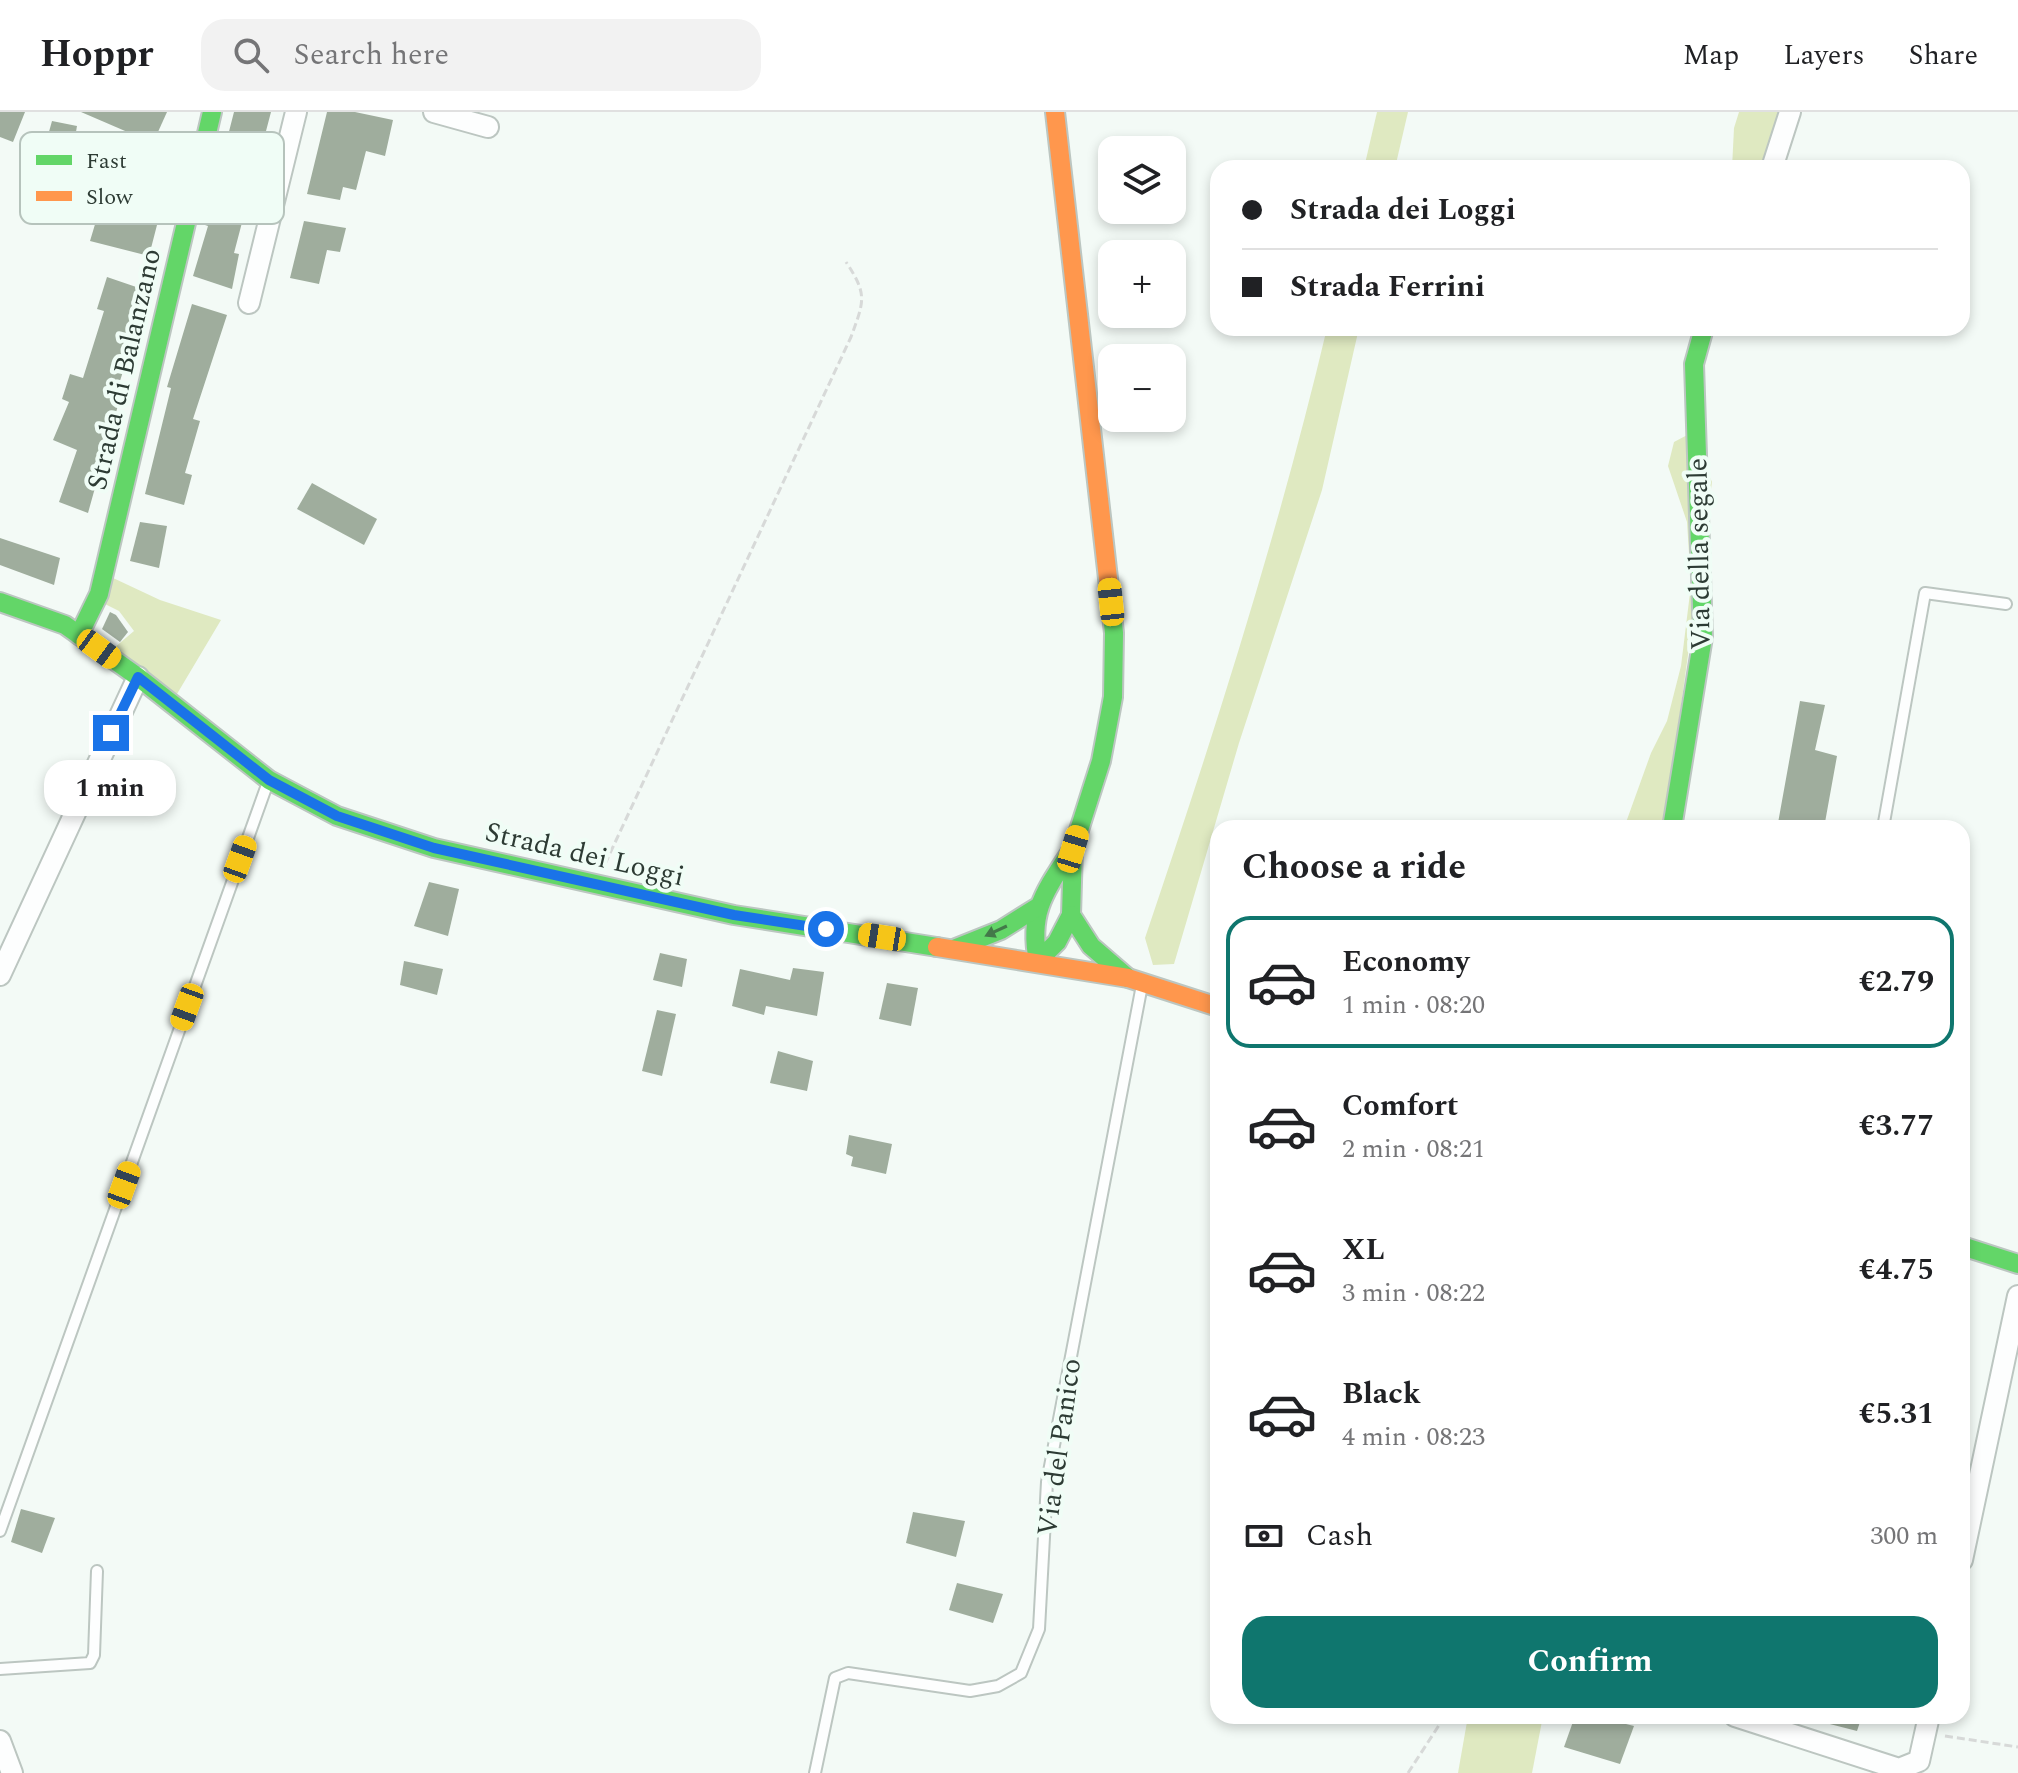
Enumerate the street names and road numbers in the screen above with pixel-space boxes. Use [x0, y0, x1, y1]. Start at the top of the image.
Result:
street label: Strada di Balanzano [76, 244, 173, 494]
street label: Via della segale [1676, 457, 1723, 651]
street label: Strada dei Loggi [481, 811, 689, 898]
street label: Via del Panico [1026, 1356, 1093, 1539]

